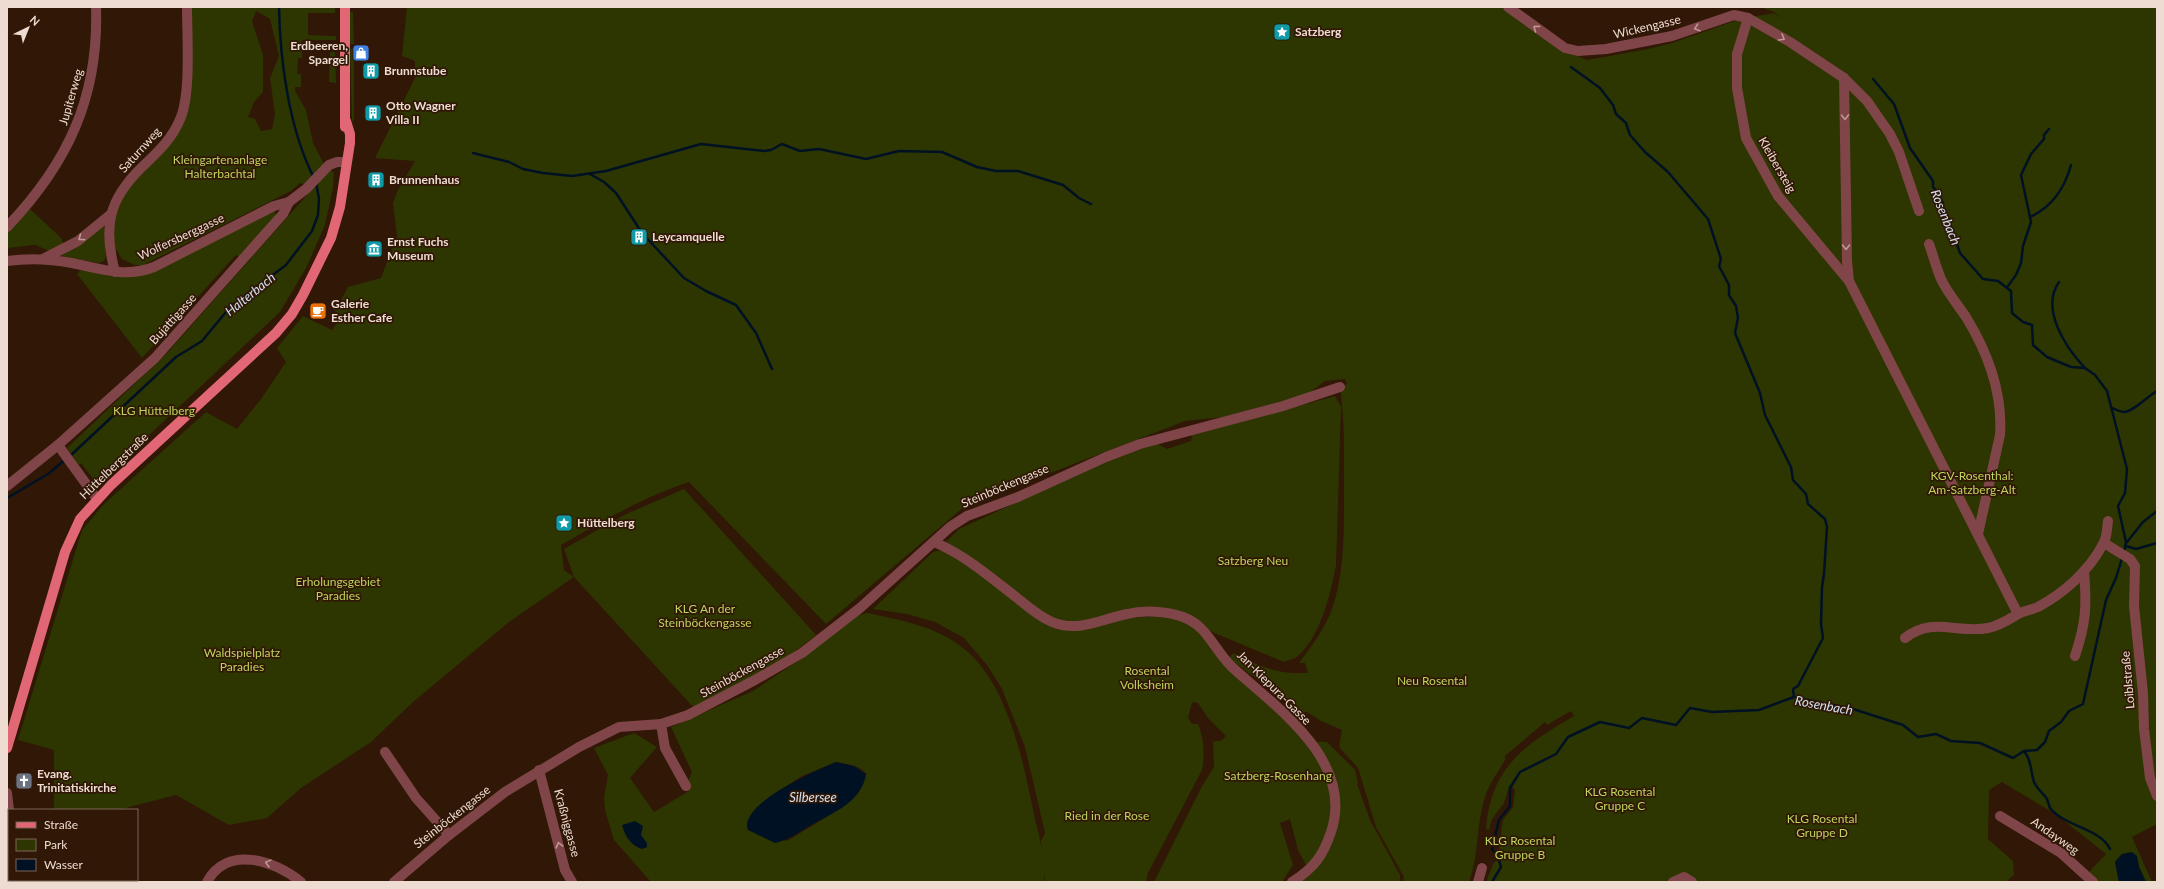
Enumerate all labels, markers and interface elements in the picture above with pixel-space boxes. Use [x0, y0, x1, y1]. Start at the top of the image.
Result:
north arrow [8, 8, 48, 48]
street label: Wickengasse [1612, 11, 1682, 42]
text: N [28, 13, 43, 28]
place icon: Satzberg [1272, 22, 1292, 42]
one-way arrow [1694, 23, 1701, 31]
place label: Satzberg [1295, 24, 1342, 39]
one-way arrow [1534, 26, 1541, 33]
one-way arrow [1778, 33, 1785, 40]
place label: Erdbeeren, Spargel [290, 38, 348, 67]
shop icon: Erdbeeren, Spargel [351, 43, 371, 63]
building icon: Brunnstube [361, 61, 381, 81]
place label: Brunnstube [384, 63, 447, 78]
street label: Jupiterweg [55, 67, 86, 127]
place label: Otto Wagner Villa II [385, 98, 456, 127]
building icon: Otto Wagner Villa II [363, 103, 383, 123]
one-way arrow [1841, 114, 1849, 120]
street label: Saturnweg [115, 124, 164, 176]
street label: Kleibersteig [1755, 134, 1800, 195]
park label: Kleingartenanlage Halterbachtal [173, 152, 267, 181]
building icon: Brunnenhaus [366, 170, 386, 190]
place label: Brunnenhaus [389, 172, 460, 187]
water label: Rosenbach [1928, 187, 1964, 247]
street label: Wolfersberggasse [135, 210, 226, 263]
building icon: Leycamquelle [629, 227, 649, 247]
place label: Leycamquelle [652, 229, 725, 244]
one-way arrow [78, 233, 85, 240]
place label: Ernst Fuchs Museum [387, 234, 449, 263]
museum icon: Ernst Fuchs Museum [364, 239, 384, 259]
one-way arrow [1842, 244, 1850, 250]
water label: Halterbach [222, 269, 278, 319]
street label: Bujattigasse [146, 290, 199, 347]
place label: Galerie Esther Cafe [331, 296, 393, 325]
cafe icon: Galerie Esther Cafe [308, 301, 328, 321]
park label: KLG Hüttelberg [113, 403, 195, 418]
street label: Hüttelbergstraße [76, 429, 151, 502]
street label: Steinböckengasse [959, 460, 1051, 511]
park label: KGV-Rosenthal: Am-Satzberg-Alt [1928, 468, 2017, 497]
place icon: Hüttelberg [554, 513, 574, 533]
place label: Hüttelberg [577, 515, 635, 530]
park label: Satzberg Neu [1218, 553, 1288, 568]
park label: Erholungsgebiet Paradies [296, 574, 381, 603]
park label: KLG An der Steinböckengasse [658, 601, 752, 630]
street label: Steinböckengasse [697, 642, 786, 701]
park label: Waldspielplatz Paradies [204, 645, 281, 674]
street label: Jan-Kiepura-Gasse [1234, 647, 1315, 728]
street label: Loiblstraße [2118, 651, 2138, 710]
park label: Rosental Volksheim [1120, 663, 1174, 692]
park label: Neu Rosental [1397, 673, 1467, 688]
water label: Rosenbach [1794, 692, 1854, 718]
place label: Evang. Trinitatiskirche [37, 766, 117, 795]
park label: Satzberg-Rosenhang [1224, 768, 1332, 783]
church icon: Evang. Trinitatiskirche [14, 771, 34, 791]
street label: Steinböckengasse [410, 782, 493, 851]
park label: KLG Rosental Gruppe C [1585, 784, 1655, 813]
street label: Kraßniggasse [551, 787, 584, 859]
water label: Silbersee [789, 789, 837, 805]
park label: Ried in der Rose [1065, 808, 1149, 823]
legend [8, 809, 138, 881]
park label: KLG Rosental Gruppe D [1787, 811, 1857, 840]
street label: Andayweg [2028, 814, 2082, 858]
text: Straße [44, 817, 78, 832]
park label: KLG Rosental Gruppe B [1485, 833, 1555, 862]
text: Park [44, 837, 68, 852]
one-way arrow [555, 842, 564, 849]
text: Wasser [44, 857, 83, 872]
one-way arrow [264, 859, 271, 868]

